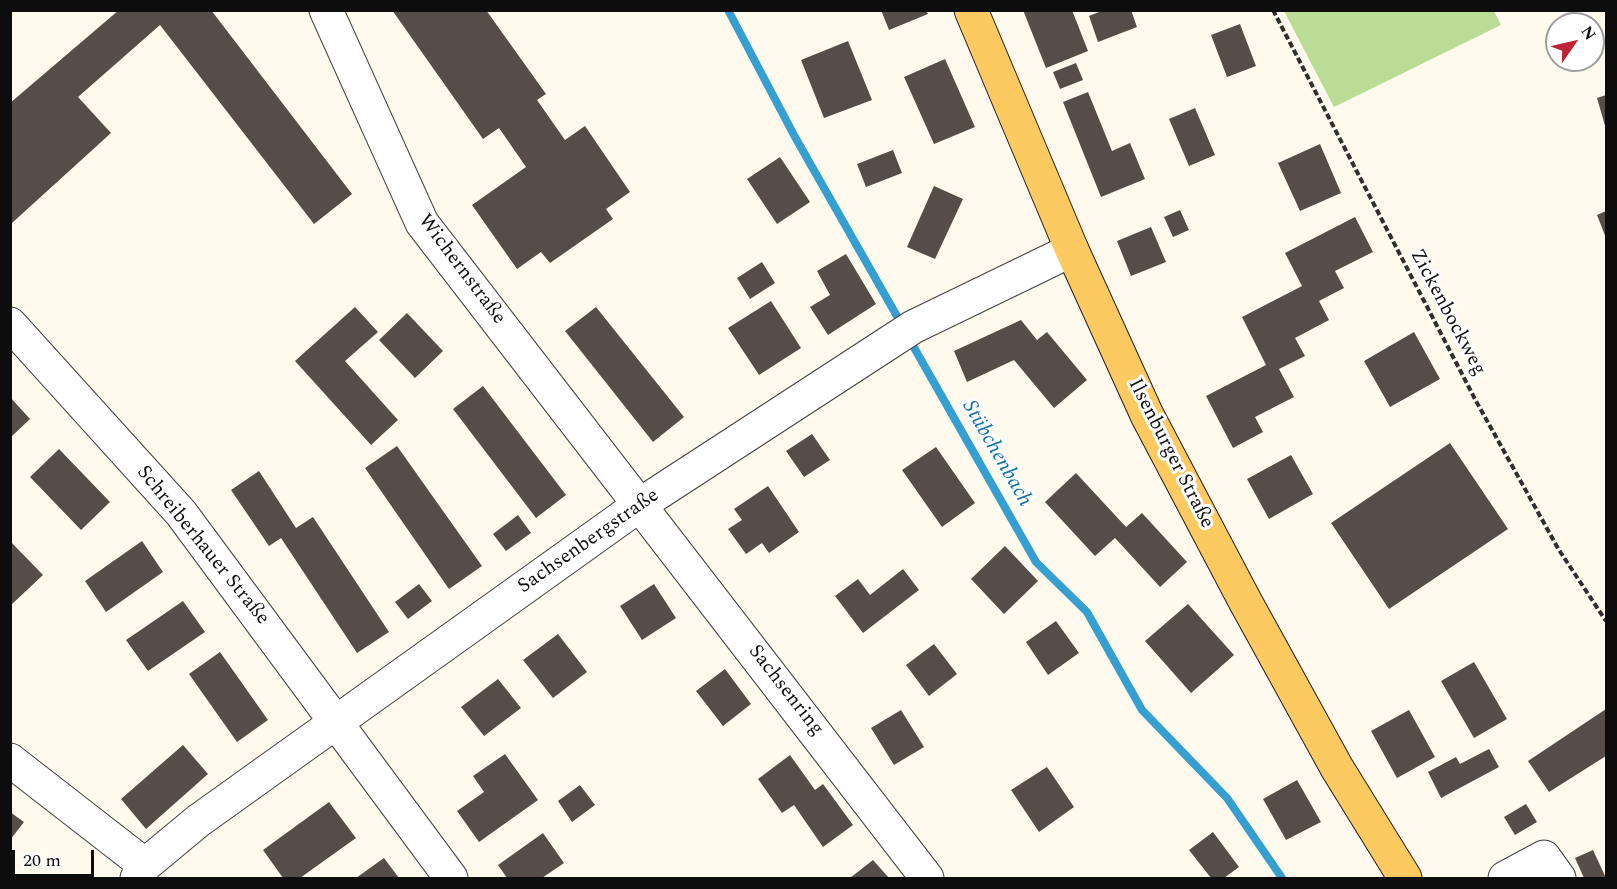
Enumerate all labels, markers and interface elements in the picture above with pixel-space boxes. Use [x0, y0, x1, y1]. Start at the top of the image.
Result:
north arrow [1545, 12, 1605, 72]
text: N [1575, 21, 1602, 45]
street label: Wichernstraße [412, 210, 510, 330]
street label: Zickenbockweg [1404, 246, 1490, 380]
street label: Ilsenburger Straße [1122, 375, 1218, 533]
water label: Stübchenbach [955, 396, 1037, 512]
street label: Schreiberhauer Straße [130, 462, 274, 630]
street label: Sachsenbergstraße [514, 484, 664, 600]
street label: Sachsenring [742, 641, 828, 741]
scale bar [15, 838, 98, 876]
text: 20 m [23, 847, 61, 874]

